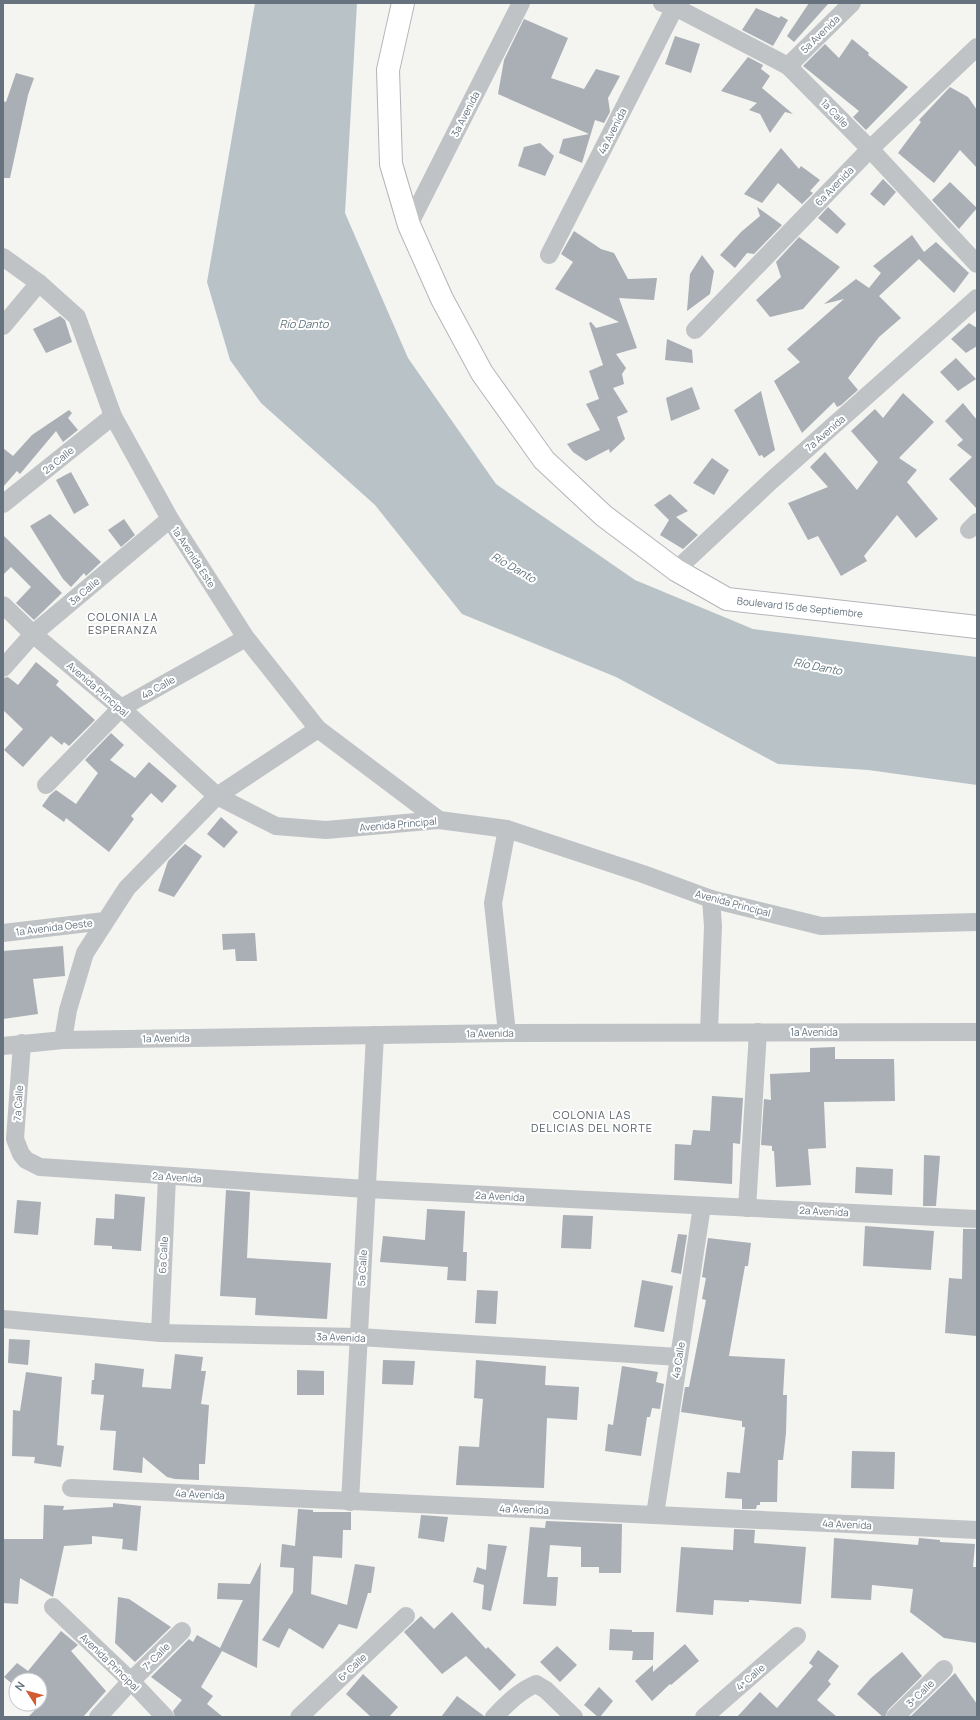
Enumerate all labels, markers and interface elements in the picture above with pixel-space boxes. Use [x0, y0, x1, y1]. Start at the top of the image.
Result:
street label: 5a Avenida [797, 12, 843, 56]
street label: 3a Avenida [448, 89, 482, 139]
street label: 1a Calle [818, 96, 852, 130]
street label: 4a Avenida [594, 106, 630, 156]
street label: 6a Avenida [812, 163, 856, 209]
water label: Río Danto [280, 316, 330, 331]
street label: 7a Avenida [802, 412, 848, 454]
street label: 2a Calle [39, 443, 77, 477]
street label: 1a Avenida Este [169, 524, 219, 590]
water label: Río Danto [489, 548, 540, 586]
street label: 3a Calle [66, 574, 103, 608]
street label: Boulevard 15 de Septiembre [736, 593, 864, 621]
district label: COLONIA LA ESPERANZA [87, 609, 159, 637]
water label: Río Danto [793, 654, 845, 678]
street label: Avenida Principal [64, 658, 132, 720]
street label: 4a Calle [139, 672, 178, 702]
street label: Avenida Principal [359, 814, 437, 834]
street label: Avenida Principal [694, 886, 772, 920]
street label: 1a Avenida Oeste [15, 915, 94, 939]
street label: 1a Avenida [790, 1025, 838, 1039]
street label: 1a Avenida [466, 1026, 514, 1040]
street label: 1a Avenida [142, 1031, 190, 1045]
street label: 7a Calle [10, 1085, 26, 1121]
district label: COLONIA LAS DELICIAS DEL NORTE [531, 1107, 653, 1135]
street label: 2a Avenida [152, 1168, 202, 1186]
street label: 2a Avenida [475, 1188, 525, 1204]
street label: 2a Avenida [799, 1203, 849, 1219]
street label: 6a Calle [155, 1236, 171, 1274]
street label: 5a Calle [354, 1249, 370, 1287]
street label: 3a Avenida [316, 1329, 366, 1345]
street label: 4a Calle [668, 1341, 688, 1379]
street label: 4a Avenida [175, 1486, 225, 1502]
street label: 4a Avenida [499, 1501, 549, 1517]
street label: 4a Avenida [822, 1516, 872, 1532]
street label: Avenida Principal [77, 1630, 143, 1694]
street label: 7ª Calle [139, 1639, 173, 1673]
street label: 6ª Calle [335, 1650, 370, 1684]
street label: 4ª Calle [732, 1660, 768, 1694]
north arrow [8, 1672, 48, 1712]
street label: 3ª Calle [903, 1676, 937, 1710]
text: N [11, 1678, 28, 1693]

